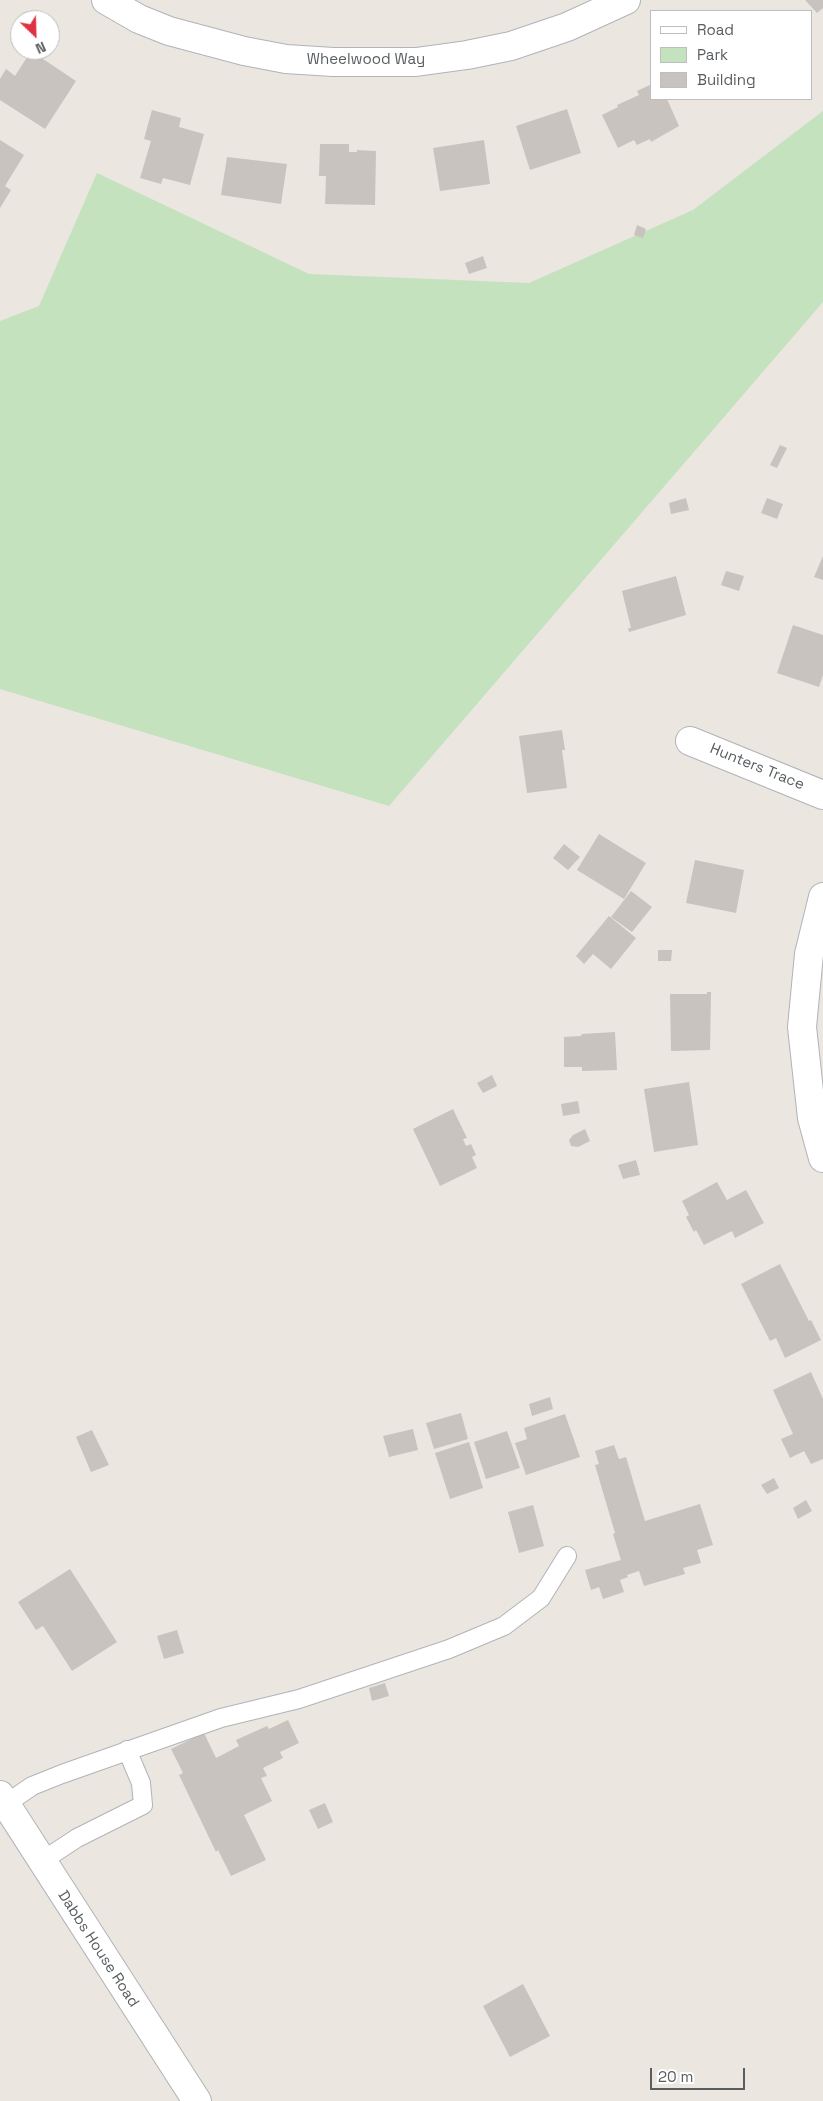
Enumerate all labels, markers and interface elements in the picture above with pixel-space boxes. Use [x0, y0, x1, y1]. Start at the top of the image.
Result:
north arrow [10, 10, 60, 60]
legend [650, 10, 813, 100]
text: Road [697, 20, 734, 39]
text: N [33, 38, 49, 58]
text: Park [697, 45, 728, 64]
street label: Wheelwood Way [307, 51, 425, 69]
text: Building [697, 70, 756, 89]
street label: Hunters Trace [707, 740, 807, 794]
street label: Dabbs House Road [54, 1887, 142, 2011]
scale bar [653, 2058, 748, 2090]
text: 20 m [658, 2067, 693, 2086]

